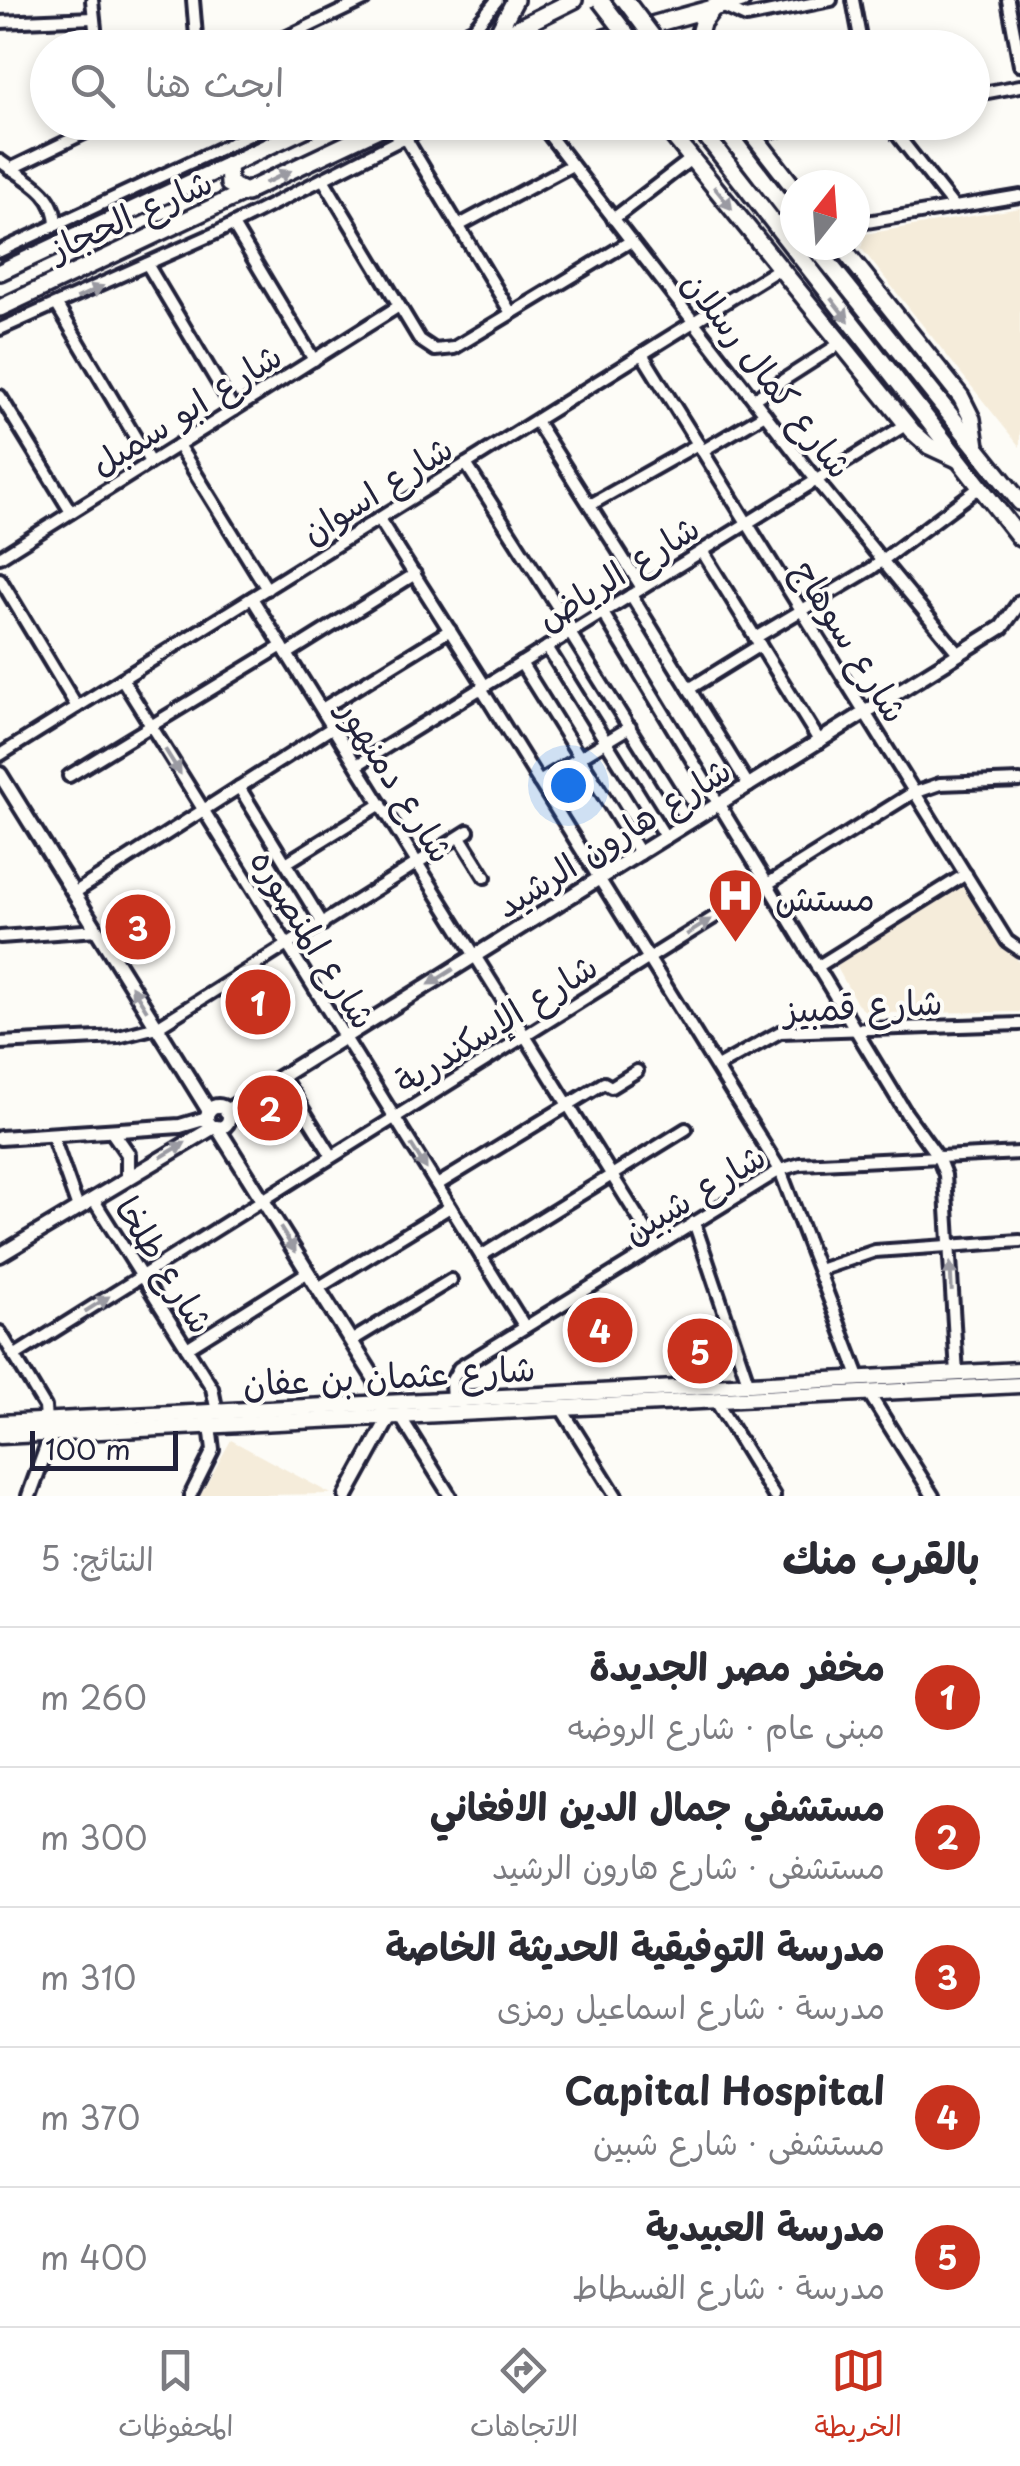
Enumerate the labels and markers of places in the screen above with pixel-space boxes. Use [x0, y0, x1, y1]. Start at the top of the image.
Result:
hospital icon: مستش [706, 866, 766, 945]
place label: مستش [775, 870, 875, 923]
pin: 3 [106, 890, 170, 964]
pin: 1 [226, 964, 290, 1040]
pin: 2 [238, 1070, 302, 1146]
pin: 4 [568, 1292, 632, 1368]
pin: 5 [668, 1314, 732, 1388]

